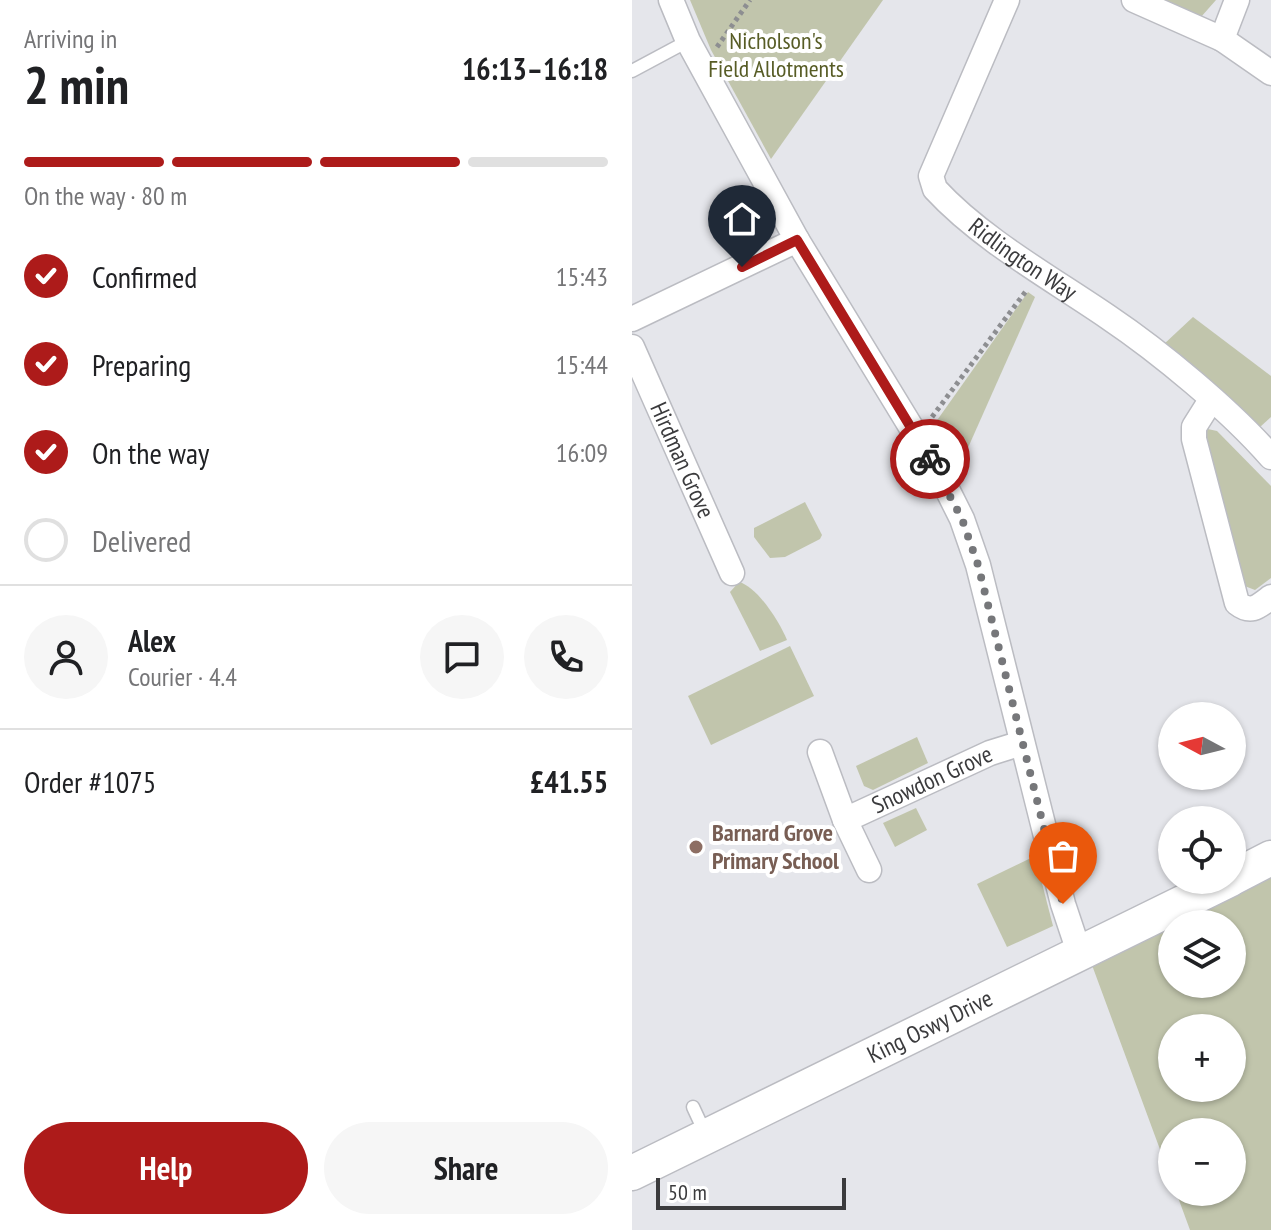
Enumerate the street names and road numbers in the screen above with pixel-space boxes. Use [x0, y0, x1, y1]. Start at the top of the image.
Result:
street label: Ridlington Way [962, 211, 1083, 307]
street label: Hirdman Grove [643, 397, 722, 523]
street label: Snowdon Grove [867, 738, 997, 820]
street label: King Oswy Drive [862, 982, 998, 1070]

